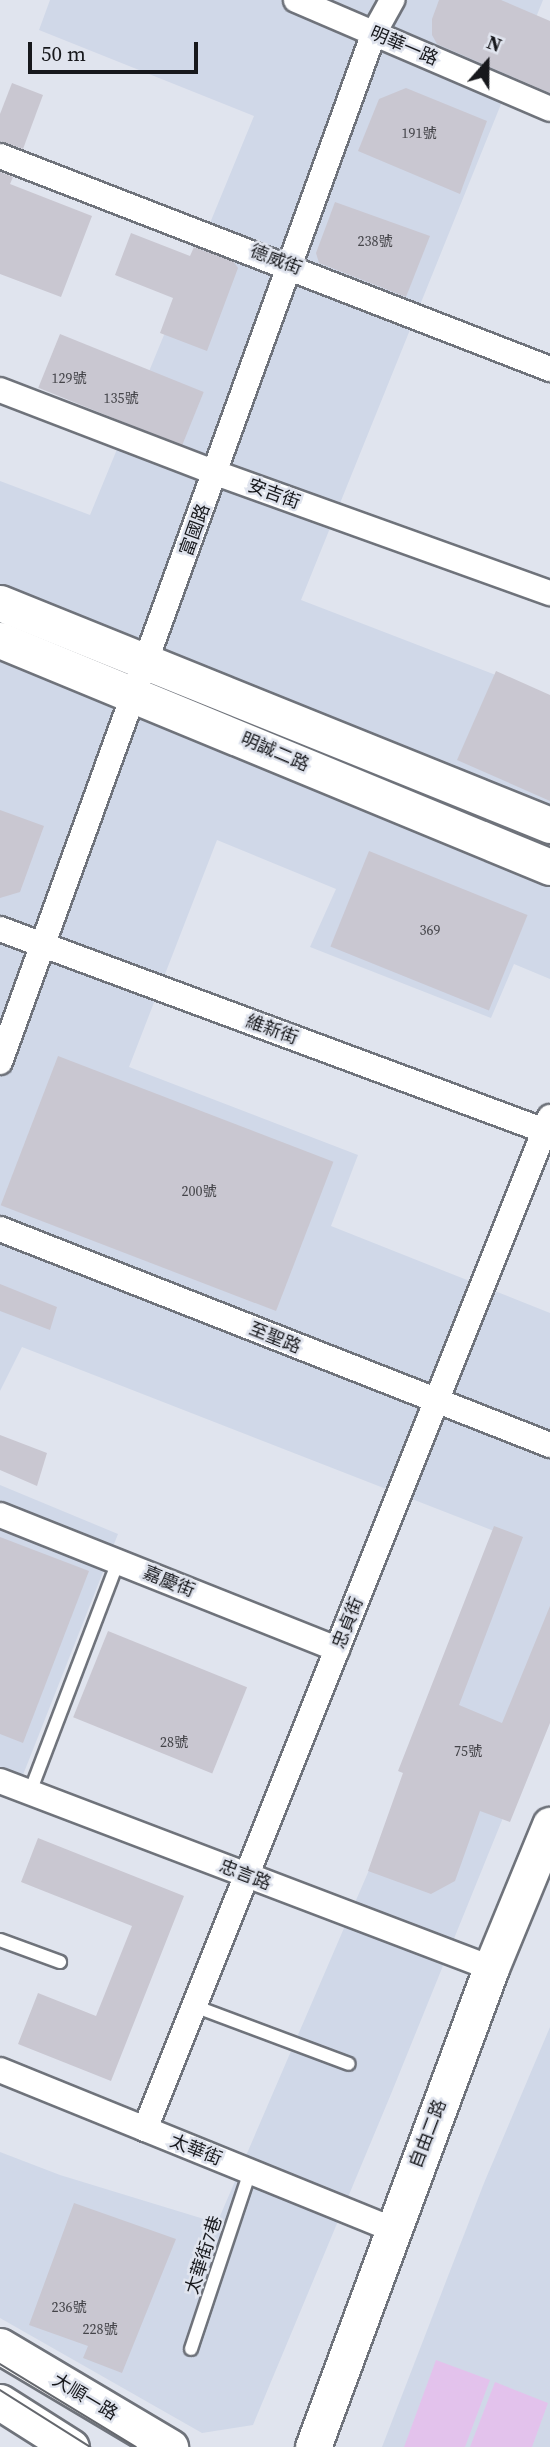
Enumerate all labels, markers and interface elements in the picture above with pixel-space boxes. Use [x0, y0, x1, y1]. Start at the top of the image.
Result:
street label: 明華一路 [367, 22, 441, 70]
scale bar [32, 28, 201, 72]
north arrow [452, 28, 522, 98]
text: N [483, 29, 506, 58]
text: 50 m [41, 39, 86, 68]
house number: 191號 [402, 125, 436, 141]
house number: 238號 [358, 233, 392, 249]
street label: 德威街 [247, 240, 305, 280]
house number: 129號 [52, 370, 86, 386]
house number: 135號 [104, 390, 138, 406]
street label: 安吉街 [245, 475, 303, 513]
street label: 富國路 [176, 501, 214, 559]
street label: 明誠二路 [238, 728, 312, 776]
house number: 369 [420, 922, 440, 938]
street label: 維新街 [243, 1011, 301, 1049]
house number: 200號 [182, 1183, 216, 1199]
street label: 至聖路 [246, 1318, 304, 1358]
street label: 嘉慶街 [140, 1562, 198, 1602]
street label: 忠貞街 [328, 1594, 368, 1652]
house number: 28號 [160, 1734, 188, 1750]
house number: 75號 [454, 1743, 482, 1759]
street label: 忠言路 [216, 1855, 274, 1895]
street label: 自由二路 [405, 2097, 451, 2171]
street label: 太華街 [167, 2130, 225, 2170]
street label: 太華街7巷 [181, 2213, 227, 2297]
house number: 236號 [52, 2299, 86, 2315]
house number: 228號 [83, 2321, 117, 2337]
street label: 大順一路 [49, 2369, 121, 2425]

